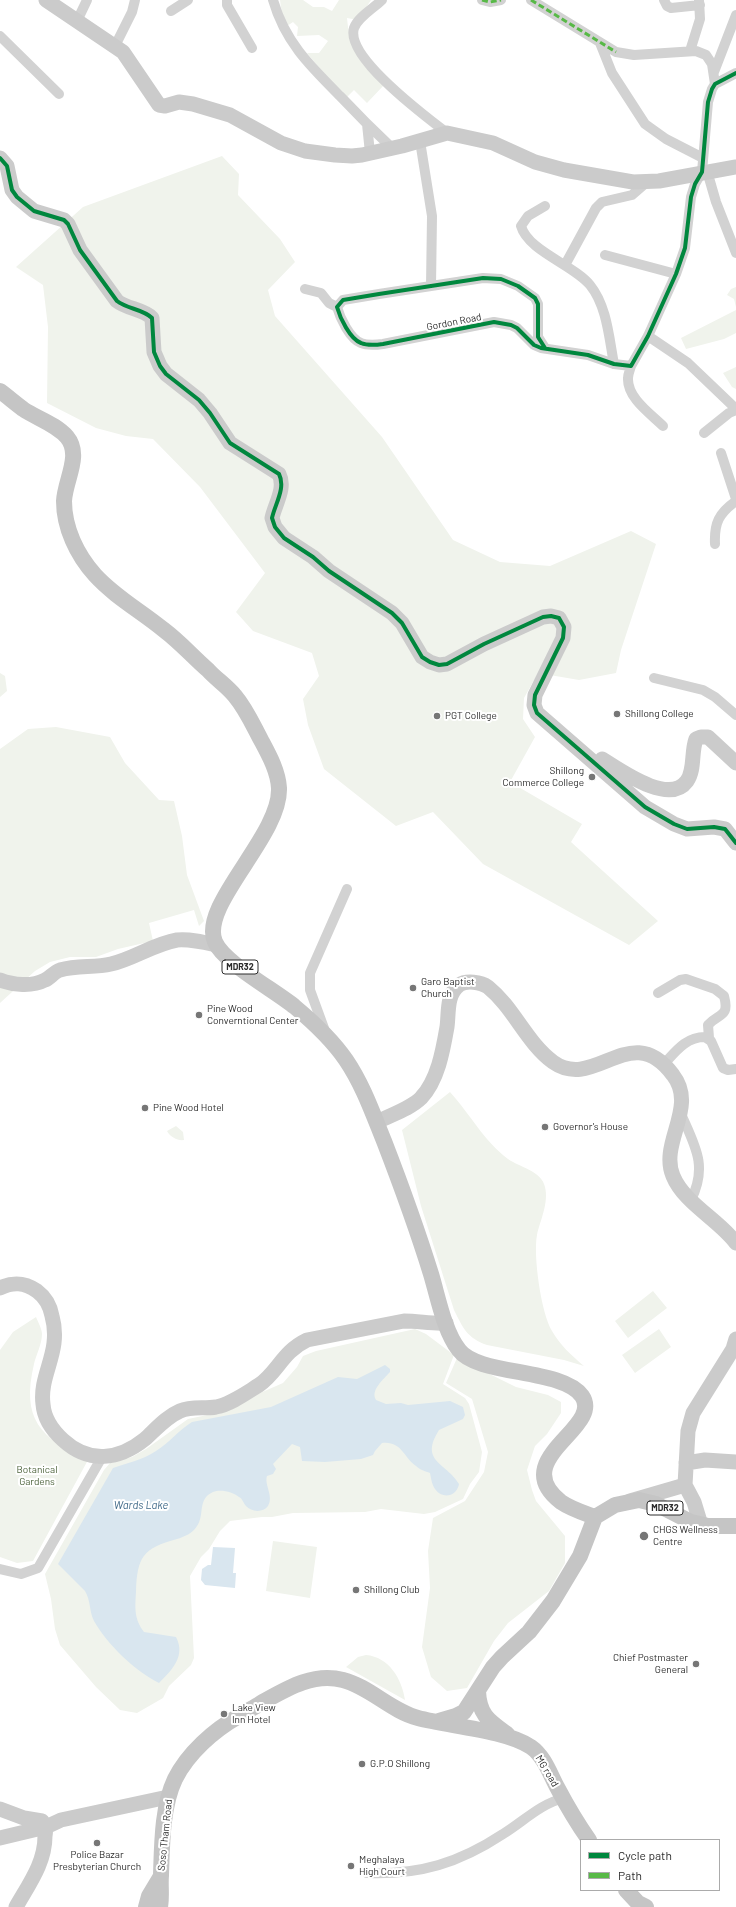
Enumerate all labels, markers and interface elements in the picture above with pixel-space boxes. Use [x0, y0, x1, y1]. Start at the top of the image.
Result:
street label: Gordon Road [426, 311, 482, 333]
place label: Shillong College [625, 708, 694, 720]
marker: Shillong College [612, 709, 622, 719]
place label: PGT College [445, 710, 497, 722]
marker: PGT College [432, 711, 442, 721]
place label: Shillong Commerce College [502, 765, 584, 788]
marker: Shillong Commerce College [587, 772, 597, 782]
road number: MDR32 [222, 960, 258, 974]
place label: Garo Baptist Church [421, 976, 475, 1000]
marker: Garo Baptist Church [408, 983, 418, 993]
place label: Pine Wood Converntional Center [207, 1003, 298, 1026]
marker: Pine Wood Converntional Center [194, 1010, 204, 1020]
place label: Pine Wood Hotel [153, 1102, 224, 1114]
marker: Pine Wood Hotel [140, 1103, 150, 1113]
place label: Governor's House [553, 1121, 628, 1133]
marker: Governor's House [540, 1122, 550, 1132]
park label: Botanical Gardens [17, 1464, 57, 1488]
water label: Wards Lake [114, 1498, 168, 1512]
road number: MDR32 [647, 1501, 683, 1515]
place label: CHGS Wellness Centre [653, 1524, 718, 1548]
marker: CHGS Wellness Centre [638, 1530, 650, 1542]
place label: Shillong Club [364, 1584, 420, 1596]
marker: Shillong Club [351, 1585, 361, 1595]
place label: Chief Postmaster General [613, 1652, 688, 1676]
marker: Chief Postmaster General [691, 1659, 701, 1669]
place label: Lake View Inn Hotel [232, 1702, 276, 1726]
marker: Lake View Inn Hotel [219, 1709, 229, 1719]
street label: MG road [533, 1753, 561, 1789]
place label: G.P.O Shillong [370, 1758, 430, 1770]
marker: G.P.O Shillong [357, 1759, 367, 1769]
street label: Soso Tham Road [155, 1799, 175, 1871]
marker: Police Bazar Presbyterian Church [92, 1838, 102, 1848]
legend [580, 1839, 720, 1891]
text: Cycle path [618, 1848, 672, 1862]
place label: Police Bazar Presbyterian Church [53, 1849, 141, 1872]
place label: Meghalaya High Court [359, 1854, 405, 1878]
marker: Meghalaya High Court [346, 1861, 356, 1871]
text: Path [618, 1868, 642, 1882]

